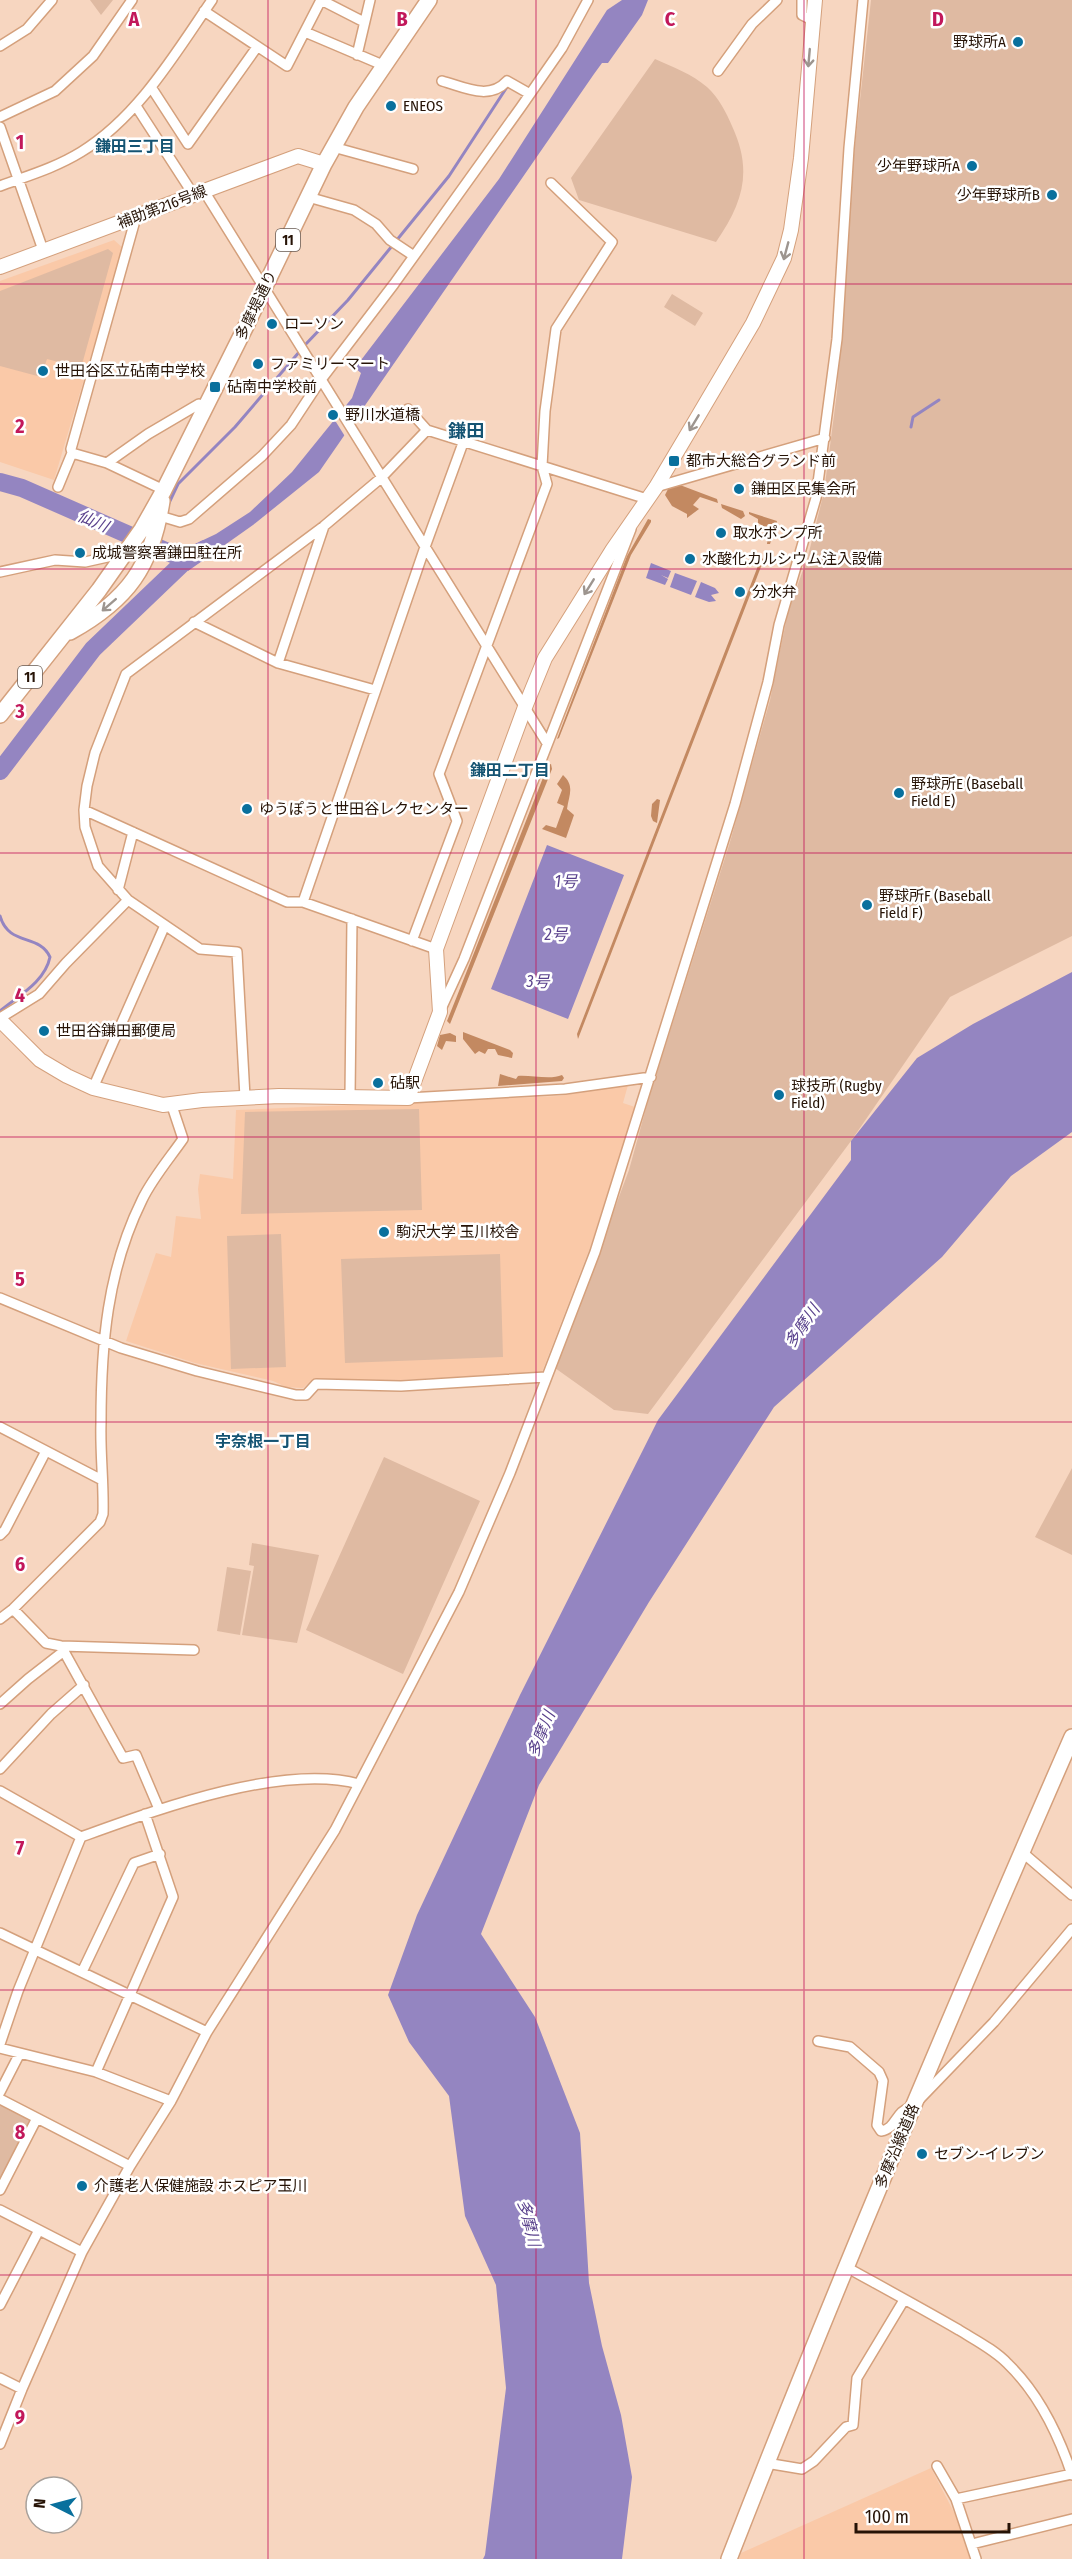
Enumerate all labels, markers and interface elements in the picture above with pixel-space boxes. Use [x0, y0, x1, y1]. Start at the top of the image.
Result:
text: A [128, 7, 141, 31]
text: B [396, 7, 408, 31]
text: C [665, 7, 676, 31]
text: D [932, 7, 944, 31]
place label: 野球所A [953, 33, 1006, 51]
marker: 野球所A [1011, 35, 1025, 49]
one-way arrow [803, 48, 814, 68]
place label: ENEOS [403, 97, 443, 115]
marker: ENEOS [384, 99, 398, 113]
text: 1 [16, 130, 24, 154]
district label: 鎌田三丁目 [95, 137, 175, 156]
place label: 少年野球所A [877, 157, 960, 175]
marker: 少年野球所A [965, 159, 979, 173]
street label: 補助第216号線 [115, 182, 209, 232]
place label: 少年野球所B [957, 186, 1040, 204]
marker: 少年野球所B [1045, 188, 1059, 202]
road number: 11 [276, 229, 300, 251]
one-way arrow [779, 242, 791, 261]
street label: 多摩堤通り [231, 267, 281, 343]
place label: ローソン [284, 315, 344, 333]
marker: ローソン [265, 317, 279, 331]
place label: ファミリーマート [270, 355, 390, 373]
marker: ファミリーマート [251, 357, 265, 371]
place label: 世田谷区立砧南中学校 [55, 362, 205, 380]
marker: 世田谷区立砧南中学校 [36, 364, 50, 378]
place label: 砧南中学校前 [227, 378, 317, 396]
marker: 砧南中学校前 [208, 380, 222, 394]
place label: 野川水道橋 [345, 406, 420, 424]
marker: 野川水道橋 [326, 408, 340, 422]
text: 2 [14, 414, 25, 438]
one-way arrow [687, 414, 699, 431]
district label: 鎌田 [448, 420, 484, 442]
place label: 都市大総合グランド前 [686, 452, 836, 470]
marker: 都市大総合グランド前 [667, 454, 681, 468]
place label: 鎌田区民集会所 [751, 480, 856, 498]
marker: 鎌田区民集会所 [732, 482, 746, 496]
water label: 仙川 [75, 506, 113, 537]
place label: 取水ポンプ所 [733, 524, 823, 542]
marker: 取水ポンプ所 [714, 526, 728, 540]
place label: 成城警察署鎌田駐在所 [92, 544, 242, 562]
marker: 成城警察署鎌田駐在所 [73, 546, 87, 560]
place label: 水酸化カルシウム注入設備 [702, 550, 882, 568]
marker: 水酸化カルシウム注入設備 [683, 552, 697, 566]
one-way arrow [583, 578, 595, 595]
place label: 分水弁 [752, 583, 797, 601]
marker: 分水弁 [733, 585, 747, 599]
one-way arrow [101, 598, 117, 611]
road number: 11 [18, 666, 42, 688]
text: 3 [14, 699, 25, 723]
district label: 鎌田二丁目 [470, 761, 550, 780]
place label: 野球所E (Baseball Field E) [911, 775, 1023, 810]
marker: 野球所E (Baseball Field E) [892, 786, 906, 800]
place label: ゆうぽうと世田谷レクセンター [259, 800, 469, 818]
marker: ゆうぽうと世田谷レクセンター [240, 802, 254, 816]
water label: 1号 [555, 872, 578, 891]
place label: 野球所F (Baseball Field F) [879, 887, 991, 922]
marker: 野球所F (Baseball Field F) [860, 898, 874, 912]
water label: 2号 [543, 925, 569, 944]
water label: 3号 [525, 972, 551, 991]
text: 4 [15, 983, 25, 1007]
place label: 世田谷鎌田郵便局 [56, 1022, 176, 1040]
marker: 世田谷鎌田郵便局 [37, 1024, 51, 1038]
place label: 砧駅 [390, 1074, 420, 1092]
marker: 砧駅 [371, 1076, 385, 1090]
place label: 球技所 (Rugby Field) [791, 1077, 882, 1112]
marker: 球技所 (Rugby Field) [772, 1088, 786, 1102]
place label: 駒沢大学 玉川校舎 [396, 1223, 520, 1241]
marker: 駒沢大学 玉川校舎 [377, 1225, 391, 1239]
text: 5 [15, 1267, 25, 1291]
water label: 多摩川 [780, 1299, 825, 1351]
district label: 宇奈根一丁目 [215, 1432, 311, 1451]
text: 6 [15, 1552, 25, 1576]
water label: 多摩川 [523, 1706, 560, 1760]
text: 7 [16, 1836, 25, 1860]
street label: 多摩沿線道路 [871, 2101, 923, 2191]
text: 8 [15, 2120, 26, 2144]
place label: セブン-イレブン [934, 2145, 1045, 2163]
marker: セブン-イレブン [915, 2147, 929, 2161]
place label: 介護老人保健施設 ホスピア玉川 [94, 2177, 308, 2195]
marker: 介護老人保健施設 ホスピア玉川 [75, 2179, 89, 2193]
water label: 多摩川 [514, 2197, 545, 2251]
text: 9 [15, 2405, 25, 2429]
north arrow [24, 2475, 84, 2535]
scale bar [856, 2496, 1009, 2534]
text: N [30, 2498, 50, 2509]
text: 100 m [865, 2506, 909, 2528]

